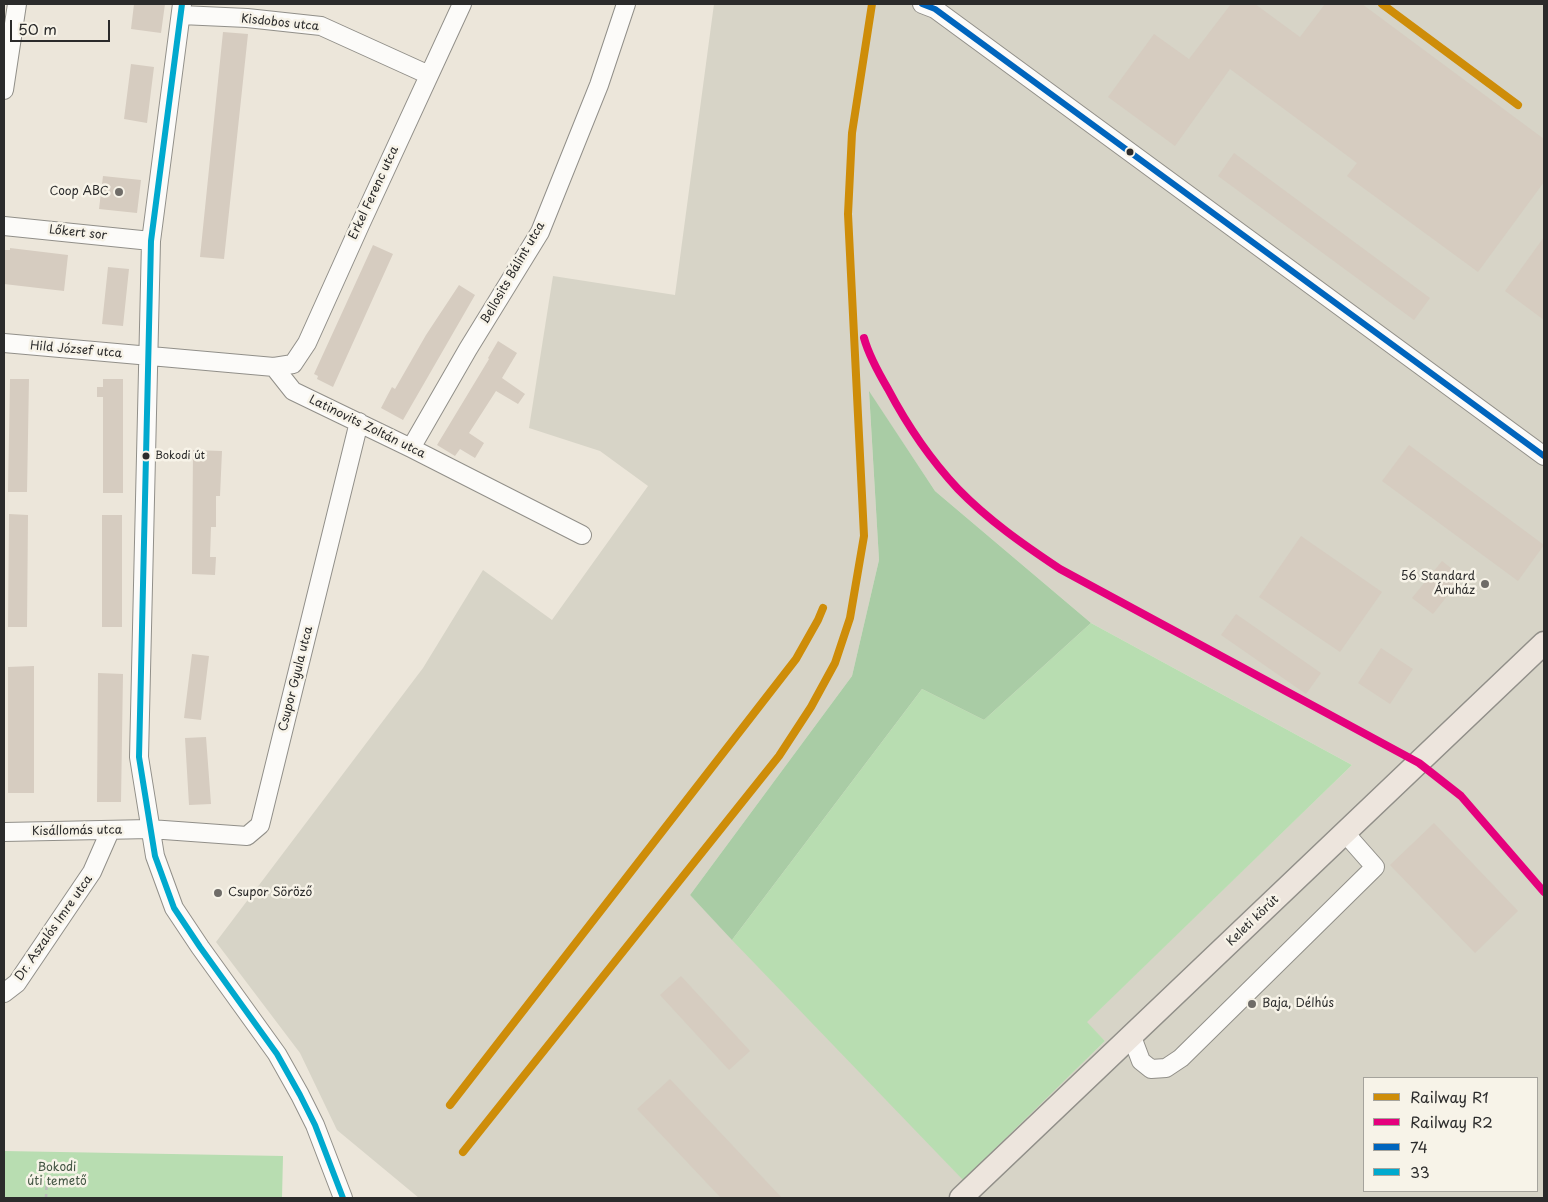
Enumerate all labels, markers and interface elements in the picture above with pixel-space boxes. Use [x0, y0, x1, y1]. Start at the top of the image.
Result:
scale bar [12, 10, 112, 42]
street label: Kisdobos utca [240, 12, 320, 34]
text: 50 m [18, 17, 57, 40]
street label: Erkel Ferenc utca [346, 144, 402, 242]
unlabelled marker [1125, 147, 1135, 157]
place label: Coop ABC [49, 185, 109, 199]
marker: Coop ABC [113, 186, 125, 198]
street label: Bellosits Bálint utca [478, 219, 548, 327]
street label: Lőkert sor [48, 223, 108, 243]
street label: Hild József utca [29, 339, 123, 361]
street label: Latinovits Zoltán utca [306, 393, 428, 461]
place label: Bokodi út [155, 449, 205, 463]
marker: Bokodi út [141, 451, 151, 461]
place label: 56 Standard Áruház [1401, 570, 1475, 598]
marker: 56 Standard Áruház [1479, 578, 1491, 590]
street label: Csupor Gyula utca [276, 625, 316, 733]
street label: Kisállomás utca [32, 823, 122, 839]
street label: Dr. Aszalós Imre utca [12, 873, 96, 983]
place label: Csupor Söröző [228, 886, 312, 900]
marker: Csupor Söröző [212, 887, 224, 899]
street label: Keleti körút [1224, 893, 1282, 949]
place label: Baja, Délhús [1262, 997, 1334, 1011]
marker: Baja, Délhús [1246, 998, 1258, 1010]
legend [1363, 1077, 1538, 1192]
text: Railway R1 [1410, 1085, 1489, 1108]
text: Railway R2 [1410, 1110, 1493, 1133]
text: 74 [1410, 1135, 1428, 1158]
text: 33 [1410, 1160, 1430, 1183]
park label: Bokodi úti temető [27, 1161, 87, 1189]

